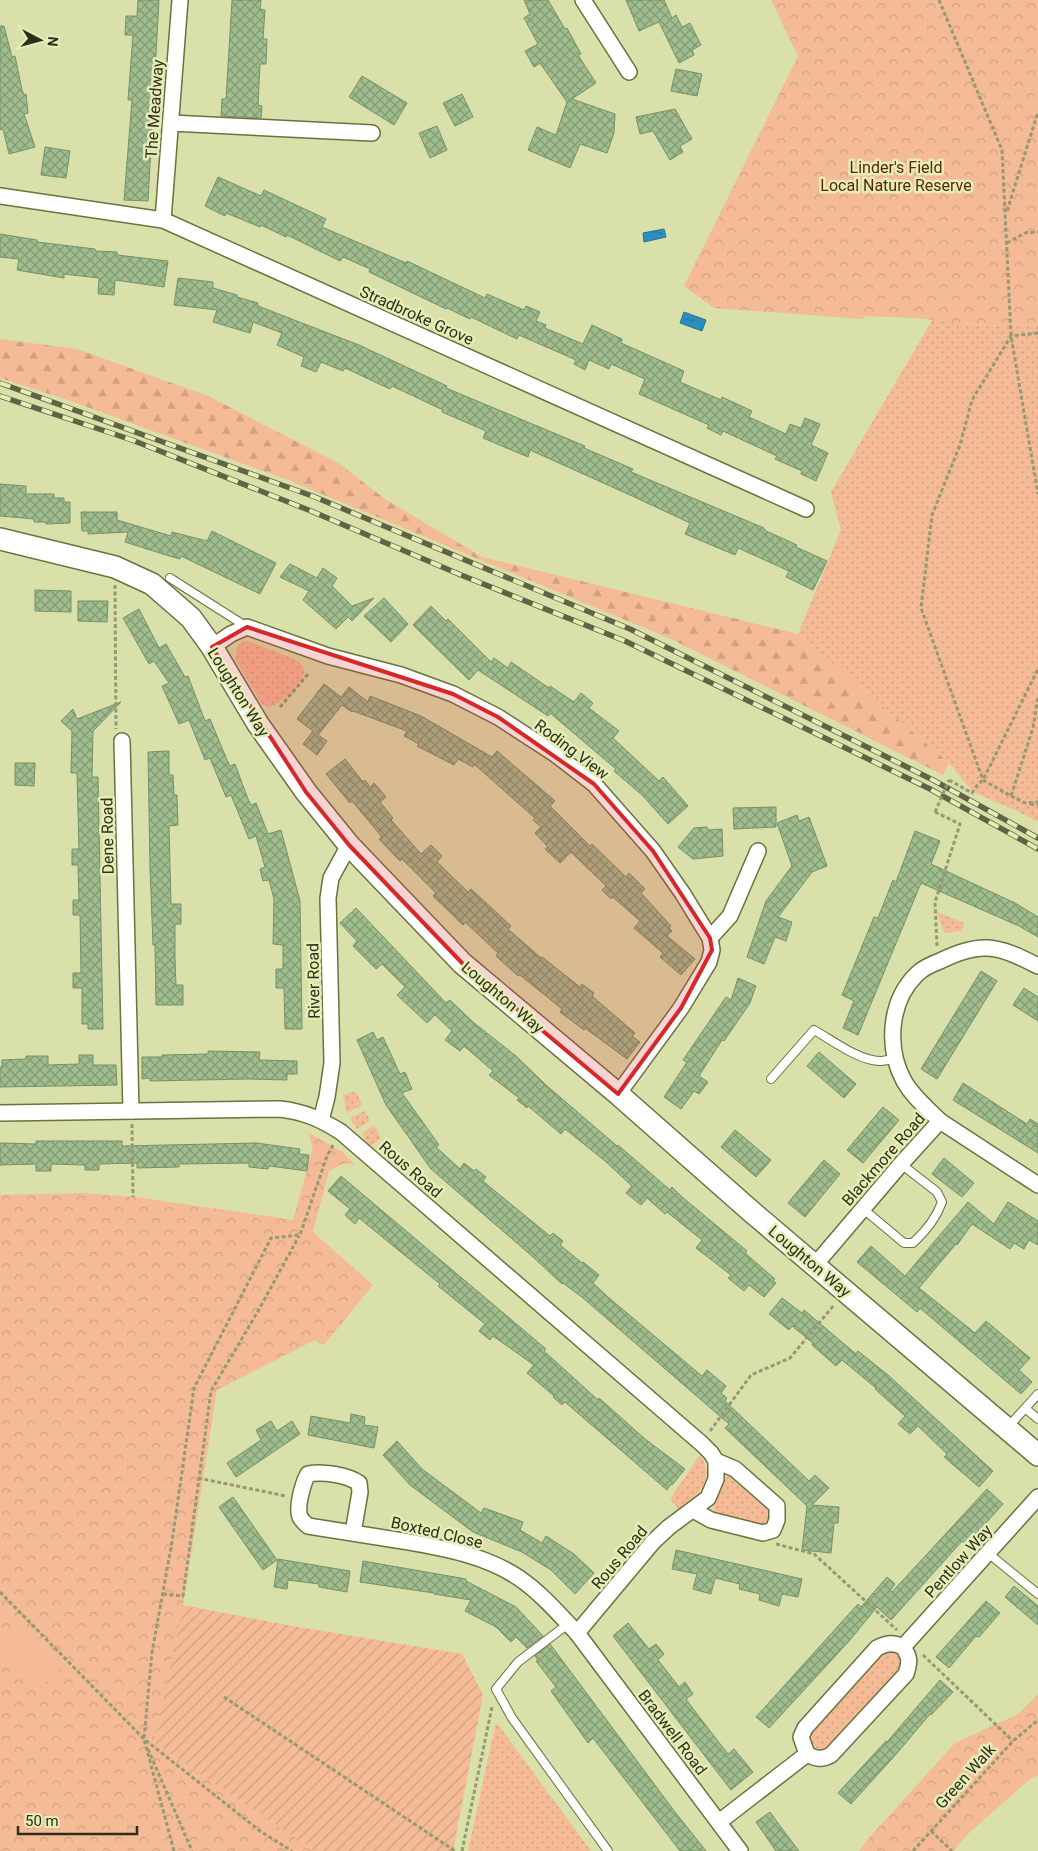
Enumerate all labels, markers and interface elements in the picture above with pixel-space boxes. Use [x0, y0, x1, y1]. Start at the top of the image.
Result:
north arrow [15, 15, 65, 65]
text: N [44, 36, 61, 47]
street label: The Meadway [142, 58, 167, 159]
park label: Linder's Field Local Nature Reserve [820, 158, 972, 195]
street label: Stradbroke Grove [357, 282, 477, 349]
street label: Loughton Way [204, 644, 274, 741]
street label: Roding View [531, 715, 613, 784]
street label: Dene Road [97, 797, 118, 875]
street label: River Road [303, 943, 324, 1019]
street label: Loughton Way [458, 957, 548, 1038]
street label: Blackmore Road [838, 1109, 929, 1210]
street label: Rous Road [375, 1137, 446, 1202]
street label: Loughton Way [765, 1221, 855, 1302]
street label: Boxted Close [389, 1513, 485, 1552]
street label: Pentlow Way [921, 1521, 996, 1602]
street label: Rous Road [587, 1522, 651, 1593]
street label: Bradwell Road [634, 1686, 711, 1779]
street label: Green Walk [931, 1739, 1000, 1813]
scale bar [18, 1804, 136, 1836]
text: 50 m [25, 1812, 59, 1830]

